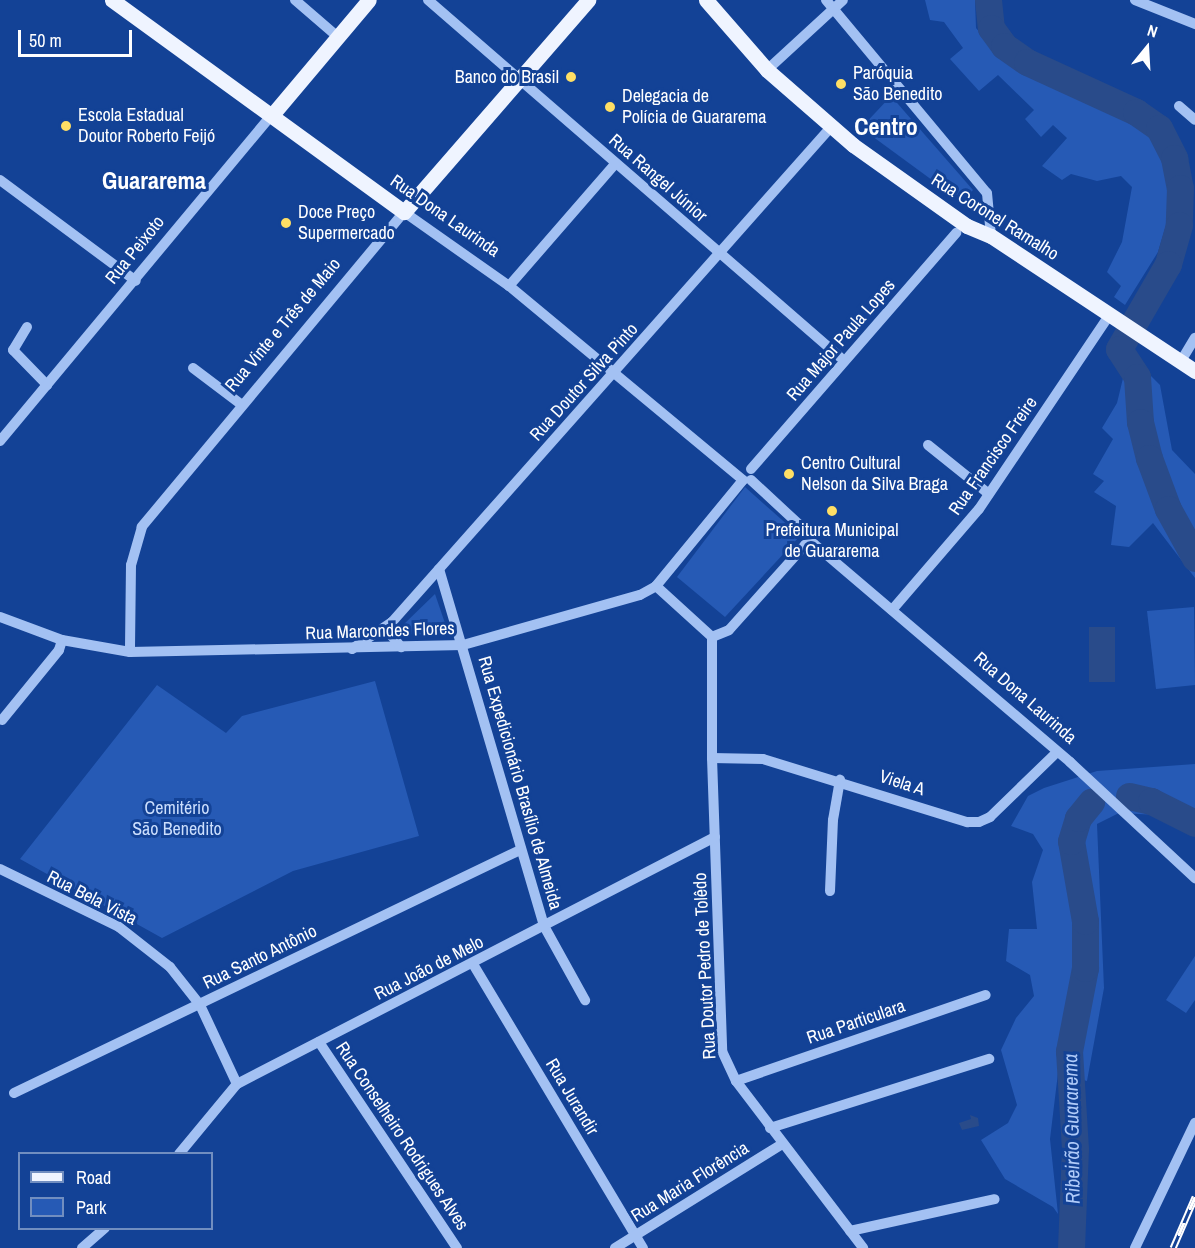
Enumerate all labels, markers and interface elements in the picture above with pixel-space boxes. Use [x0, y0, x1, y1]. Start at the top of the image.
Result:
scale bar [21, 18, 135, 56]
north arrow [1117, 18, 1177, 78]
text: N [1145, 19, 1160, 43]
text: 50 m [29, 28, 62, 53]
place label: Paróquia São Benedito [853, 63, 942, 106]
place label: Banco do Brasil [455, 66, 559, 88]
marker: Banco do Brasil [564, 70, 578, 84]
marker: Paróquia São Benedito [834, 77, 848, 91]
place label: Delegacia de Polícia de Guararema [622, 86, 766, 128]
marker: Delegacia de Polícia de Guararema [603, 100, 617, 114]
place label: Escola Estadual Doutor Roberto Feijó [78, 105, 215, 148]
district label: Centro [854, 113, 918, 141]
marker: Escola Estadual Doutor Roberto Feijó [59, 119, 73, 133]
street label: Rua Rangel Júnior [604, 129, 712, 227]
district label: Guararema [102, 167, 206, 195]
street label: Rua Coronel Ramalho [927, 169, 1063, 265]
street label: Rua Dona Laurinda [386, 170, 504, 262]
place label: Doce Preço Supermercado [298, 202, 395, 244]
street label: Rua Peixoto [101, 212, 169, 288]
marker: Doce Preço Supermercado [279, 216, 293, 230]
street label: Rua Vinte e Três de Maio [221, 254, 345, 396]
street label: Rua Major Paula Lopes [782, 275, 900, 405]
street label: Rua Doutor Silva Pinto [525, 319, 643, 445]
street label: Rua Francisco Freire [944, 393, 1042, 519]
place label: Centro Cultural Nelson da Silva Braga [801, 453, 948, 496]
marker: Centro Cultural Nelson da Silva Braga [782, 467, 796, 481]
marker: Prefeitura Municipal de Guararema [825, 504, 839, 518]
place label: Prefeitura Municipal de Guararema [766, 520, 898, 562]
street label: Rua Marcondes Flores [305, 618, 455, 644]
street label: Rua Dona Laurinda [969, 648, 1081, 748]
street label: Rua Expedicionário Brasílio de Almeida [473, 653, 567, 913]
street label: Viela A [876, 765, 928, 801]
park label: Cemitério São Benedito [132, 798, 222, 840]
street label: Rua Bela Vista [43, 866, 141, 930]
street label: Rua Doutor Pedro de Tolêdo [689, 872, 721, 1060]
street label: Rua Santo Antônio [199, 920, 321, 994]
street label: Rua João de Melo [371, 931, 487, 1005]
street label: Rua Particulara [804, 995, 908, 1049]
street label: Rua Conselheiro Rodrigues Alves [331, 1037, 473, 1235]
water label: Ribeirão Guararema [1058, 1054, 1084, 1204]
street label: Rua Jurandir [541, 1055, 603, 1139]
street label: Rua Maria Florência [627, 1137, 753, 1227]
legend [18, 1152, 213, 1230]
text: Road [76, 1165, 111, 1190]
text: Park [76, 1195, 106, 1220]

